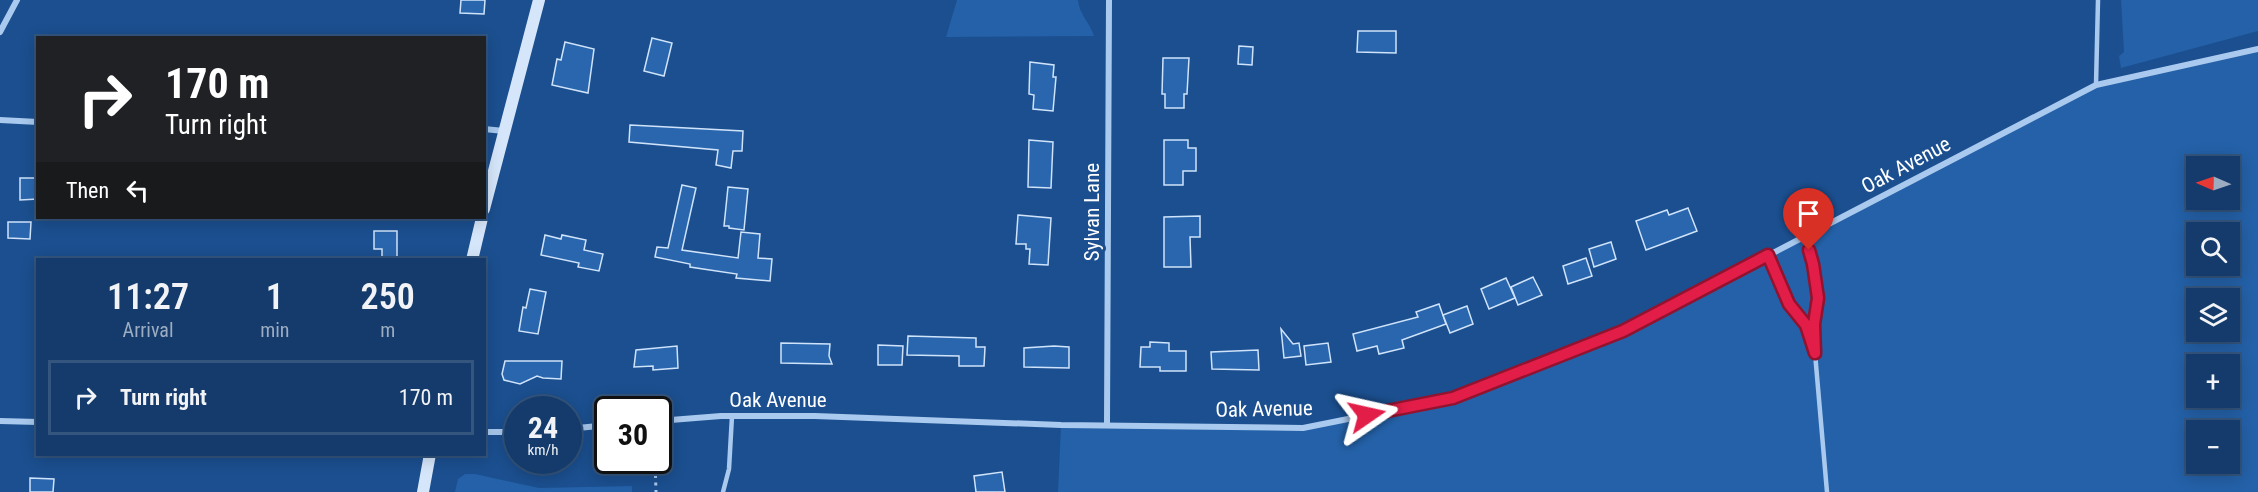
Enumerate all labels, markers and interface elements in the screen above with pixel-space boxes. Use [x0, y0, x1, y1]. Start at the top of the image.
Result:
text: 170 m [165, 59, 270, 108]
icon: right [66, 60, 144, 138]
text: Turn right [165, 109, 267, 141]
street label: Oak Avenue [1857, 131, 1955, 198]
north arrow [2186, 156, 2240, 210]
map controls [2186, 156, 2240, 474]
street label: Sylvan Lane [1080, 163, 1104, 261]
icon: left [121, 174, 154, 207]
text: Then [66, 178, 109, 203]
pin [1783, 188, 1834, 250]
icon: arrive [1792, 197, 1825, 230]
button: search [2186, 222, 2240, 276]
text: 11:27 [107, 276, 189, 318]
text: 1 [266, 276, 284, 318]
text: 250 [361, 276, 415, 318]
button: layers [2186, 288, 2240, 342]
text: Arrival [123, 318, 174, 342]
text: min [260, 318, 289, 342]
text: m [380, 318, 395, 342]
button: + [2186, 354, 2240, 408]
icon: right [69, 381, 102, 414]
position arrow [1335, 383, 1399, 447]
text: Turn right [120, 385, 207, 410]
text: 170 m [399, 385, 453, 410]
street label: Oak Avenue [729, 388, 827, 412]
speed limit sign: 30 [594, 396, 672, 474]
street label: Oak Avenue [1215, 396, 1313, 422]
text: 24 [528, 410, 558, 445]
button: − [2186, 420, 2240, 474]
text: km/h [528, 441, 558, 459]

